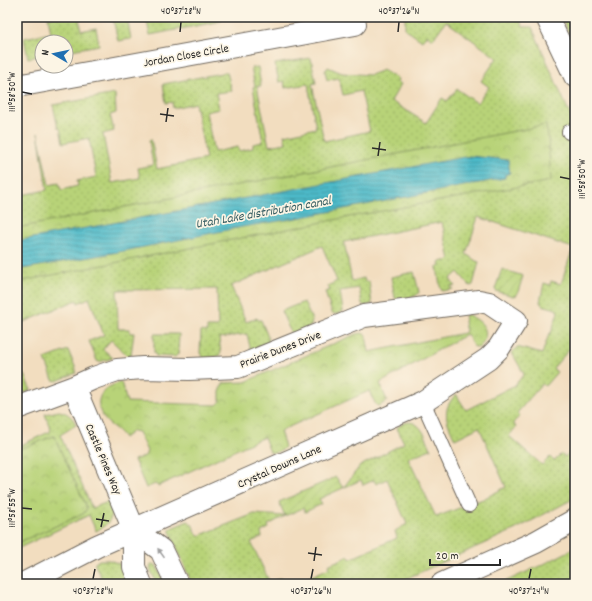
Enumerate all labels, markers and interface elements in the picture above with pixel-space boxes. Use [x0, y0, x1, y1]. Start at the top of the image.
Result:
text: 40°37'28"N [161, 5, 201, 19]
text: 40°37'26"N [379, 5, 419, 19]
north arrow [34, 34, 74, 74]
street label: Jordan Close Circle [142, 41, 230, 72]
text: N [38, 48, 55, 57]
text: 111°58'50"W [6, 72, 20, 112]
text: 111°58'50"W [576, 159, 590, 199]
water label: Utah Lake distribution canal [194, 192, 334, 235]
street label: Prairie Dunes Drive [238, 327, 324, 374]
street label: Castle Pines Way [80, 421, 126, 499]
street label: Crystal Downs Lane [235, 441, 324, 493]
text: 111°58'55"W [6, 488, 20, 527]
scale bar [430, 541, 500, 567]
one-way arrow [157, 547, 165, 558]
text: 20 m [436, 548, 459, 565]
text: 40°37'28"N [73, 585, 113, 599]
text: 40°37'26"N [291, 585, 331, 599]
text: 40°37'24"N [509, 585, 549, 599]

